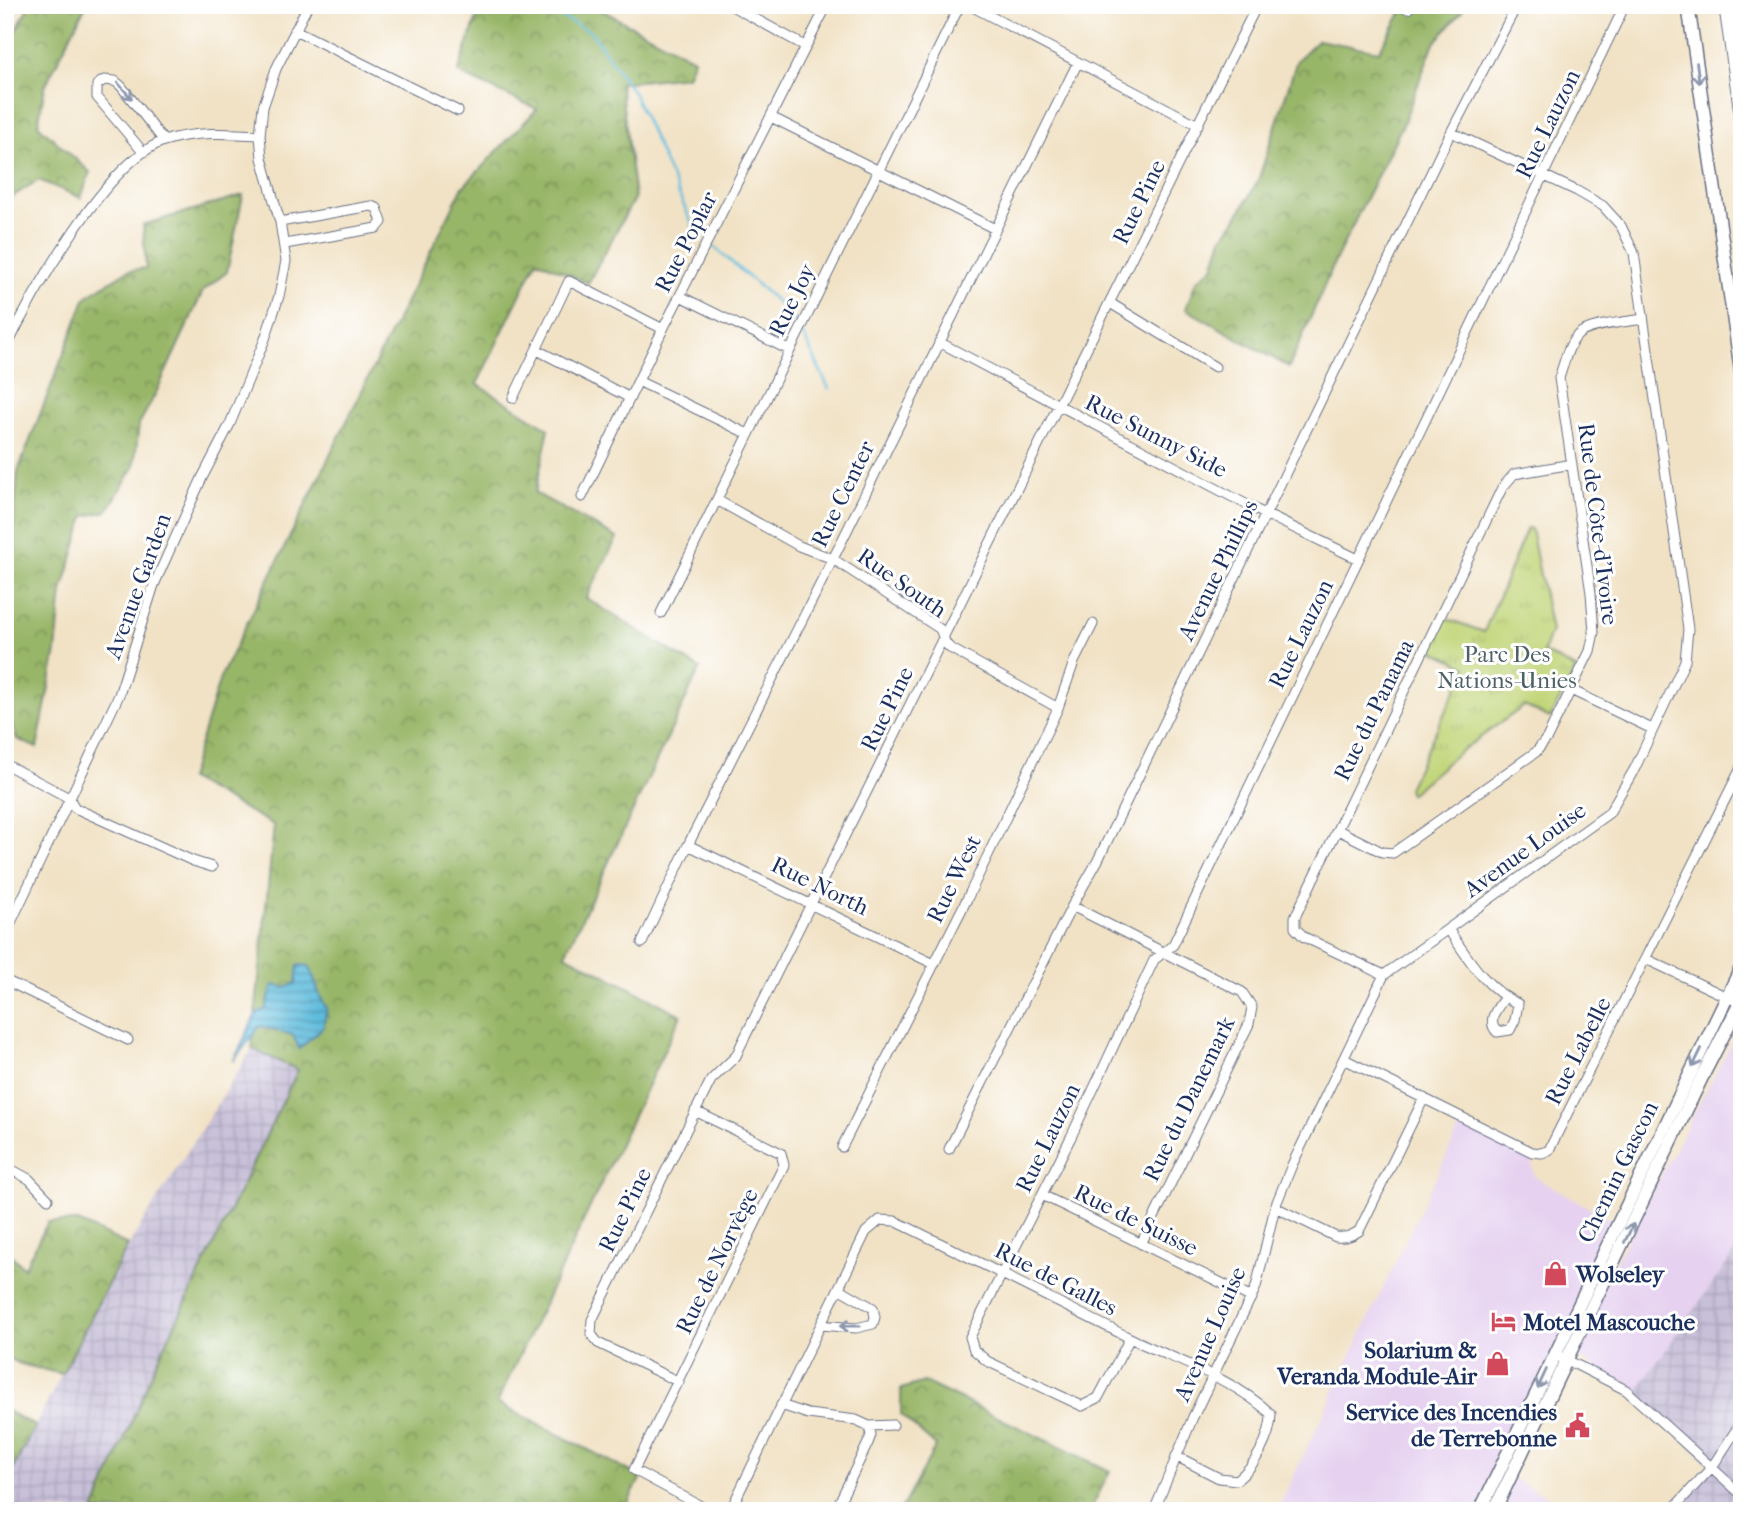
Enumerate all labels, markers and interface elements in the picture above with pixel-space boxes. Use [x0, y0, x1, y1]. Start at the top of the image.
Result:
one-way arrow [1692, 61, 1705, 84]
street label: Rue Lauzon [1510, 64, 1586, 183]
one-way arrow [117, 82, 133, 100]
street label: Rue Pine [1107, 155, 1171, 249]
street label: Rue Poplar [649, 187, 723, 297]
street label: Rue Joy [763, 259, 821, 340]
street label: Rue Sunny Side [1080, 389, 1232, 483]
street label: Rue de Côte-d'Ivoire [1572, 421, 1624, 627]
street label: Rue Center [806, 436, 880, 552]
street label: Avenue Phillips [1172, 495, 1264, 646]
street label: Avenue Garden [99, 509, 177, 663]
street label: Rue South [852, 542, 952, 624]
street label: Rue Lauzon [1263, 574, 1339, 693]
street label: Rue du Panama [1328, 635, 1420, 785]
park label: Parc Des Nations-Unies [1437, 641, 1577, 694]
street label: Rue Pine [855, 662, 919, 756]
street label: Avenue Louise [1458, 797, 1591, 904]
street label: Rue West [921, 831, 987, 927]
street label: Rue North [767, 851, 873, 921]
street label: Rue Labelle [1539, 993, 1617, 1109]
street label: Rue du Danemark [1137, 1011, 1241, 1186]
one-way arrow [1690, 1047, 1703, 1068]
street label: Rue Lauzon [1010, 1078, 1086, 1197]
street label: Chemin Gascon [1572, 1096, 1664, 1247]
street label: Rue Pine [593, 1163, 657, 1257]
street label: Rue de Suisse [1070, 1178, 1202, 1262]
street label: Rue de Norvège [670, 1184, 764, 1338]
one-way arrow [1623, 1223, 1636, 1244]
street label: Rue de Galles [990, 1237, 1122, 1321]
shop icon: Wolseley [1542, 1260, 1570, 1288]
place label: Wolseley [1575, 1261, 1666, 1288]
street label: Avenue Louise [1168, 1263, 1252, 1406]
hotel icon: Motel Mascouche [1489, 1308, 1517, 1336]
place label: Motel Mascouche [1523, 1309, 1696, 1336]
one-way arrow [839, 1320, 862, 1333]
place label: Solarium & Veranda Module-Air [1276, 1337, 1478, 1390]
shop icon: Solarium & Veranda Module-Air [1483, 1349, 1511, 1377]
one-way arrow [1535, 1368, 1548, 1389]
place label: Service des Incendies de Terrebonne [1346, 1399, 1558, 1452]
public building icon: Service des Incendies de Terrebonne [1563, 1411, 1591, 1439]

